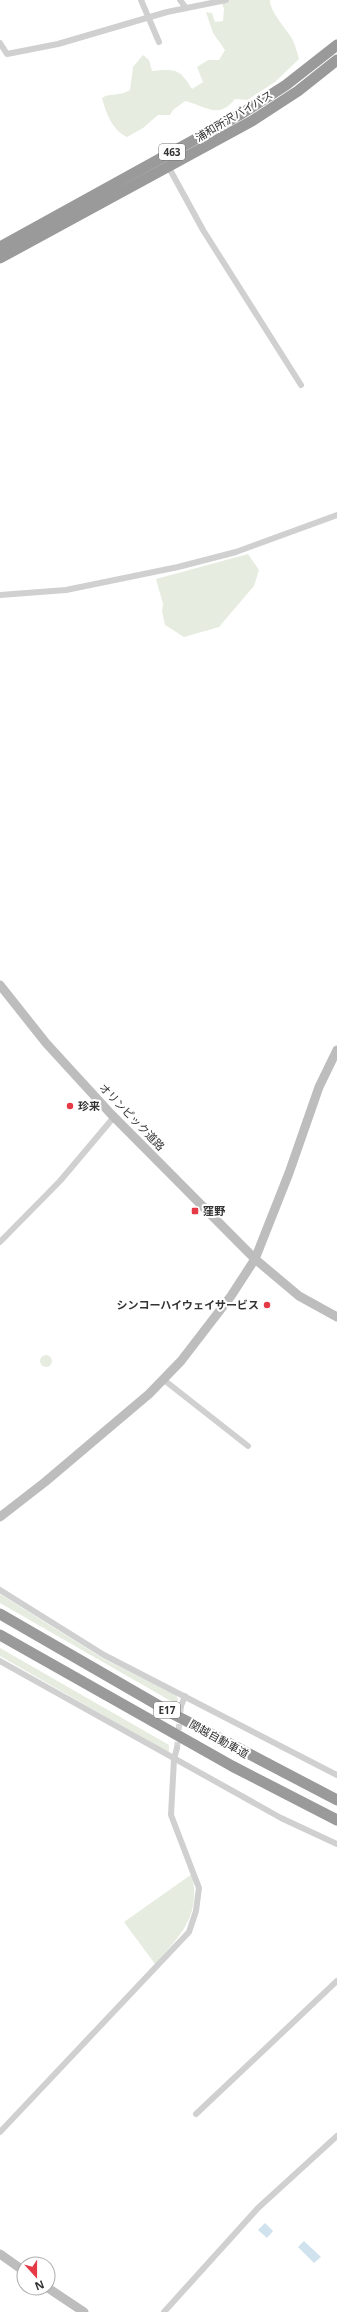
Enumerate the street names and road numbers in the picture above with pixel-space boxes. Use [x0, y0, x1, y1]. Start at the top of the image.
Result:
street label: 浦和所沢バイパス [192, 87, 275, 145]
road number: 463 [159, 144, 185, 160]
street label: オリンピック道路 [96, 1080, 168, 1154]
road number: E17 [154, 1702, 180, 1718]
street label: 関越自動車道 [187, 1716, 252, 1761]

